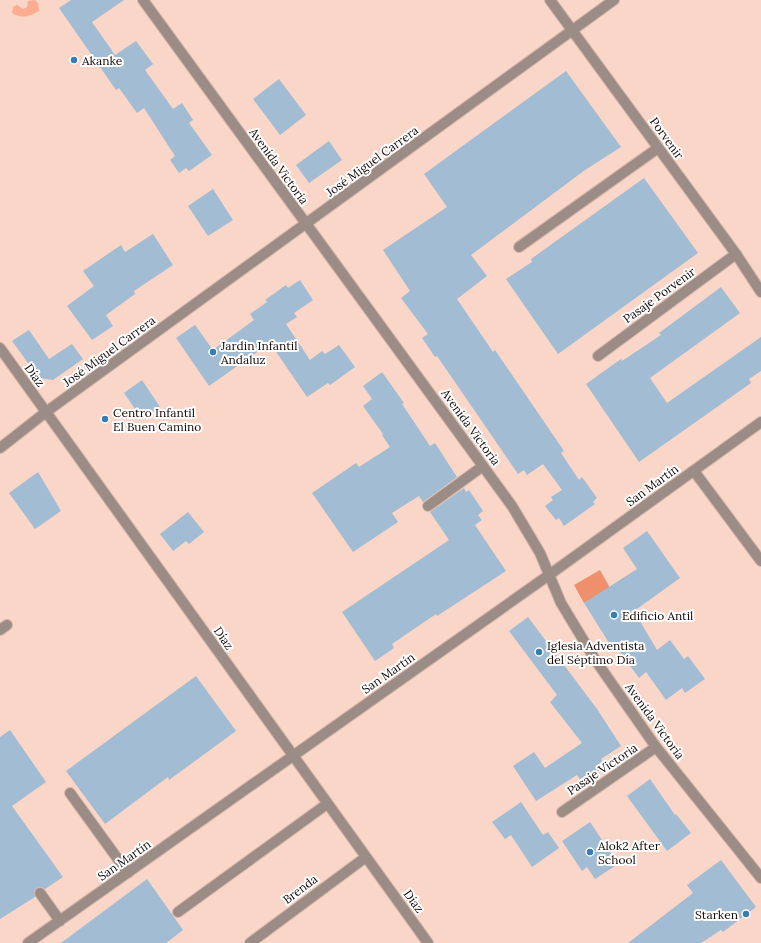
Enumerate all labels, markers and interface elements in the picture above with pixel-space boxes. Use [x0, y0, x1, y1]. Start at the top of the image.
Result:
place label: Akanke [81, 53, 123, 68]
marker: Akanke [69, 55, 79, 65]
street label: Porvenir [647, 114, 688, 162]
street label: José Miguel Carrera [322, 122, 421, 200]
street label: Avenida Victoria [246, 124, 312, 207]
street label: Pasaje Porvenir [620, 263, 699, 326]
street label: José Miguel Carrera [59, 312, 158, 390]
place label: Jardin Infantil Andaluz [220, 338, 298, 367]
marker: Jardin Infantil Andaluz [208, 347, 218, 357]
street label: Díaz [22, 361, 48, 389]
street label: Avenida Victoria [438, 385, 504, 468]
place label: Centro Infantil El Buen Camino [113, 405, 201, 434]
marker: Centro Infantil El Buen Camino [100, 414, 110, 424]
street label: San Martín [623, 461, 681, 509]
place label: Edificio Antil [622, 608, 693, 623]
marker: Edificio Antil [609, 610, 619, 620]
street label: Díaz [211, 624, 237, 652]
place label: Iglesia Adventista del Séptimo Día [547, 638, 645, 667]
marker: Iglesia Adventista del Séptimo Día [534, 647, 544, 657]
street label: San Martín [359, 649, 417, 697]
street label: Avenida Victoria [622, 679, 688, 762]
street label: Pasaje Victoria [564, 740, 640, 798]
street label: San Martín [95, 836, 153, 884]
place label: Alok2 After School [597, 838, 661, 867]
marker: Alok2 After School [585, 847, 595, 857]
street label: Brenda [280, 871, 320, 907]
street label: Díaz [401, 887, 427, 915]
place label: Starken [695, 907, 738, 922]
marker: Starken [741, 909, 751, 919]

